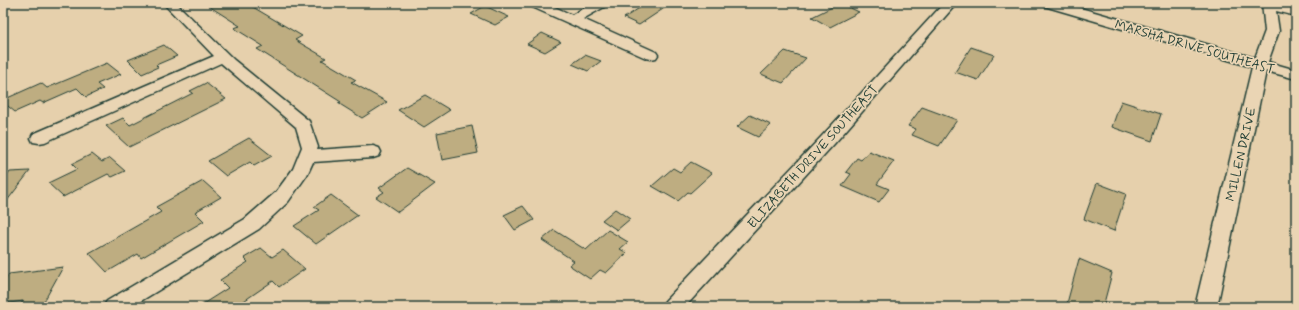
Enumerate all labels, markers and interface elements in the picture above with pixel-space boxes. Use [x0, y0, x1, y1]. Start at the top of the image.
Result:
street label: MARSHA DRIVE SOUTHEAST [1113, 16, 1277, 78]
street label: ELIZABETH DRIVE SOUTHEAST [744, 81, 883, 232]
street label: MILLEN DRIVE [1222, 106, 1261, 203]

